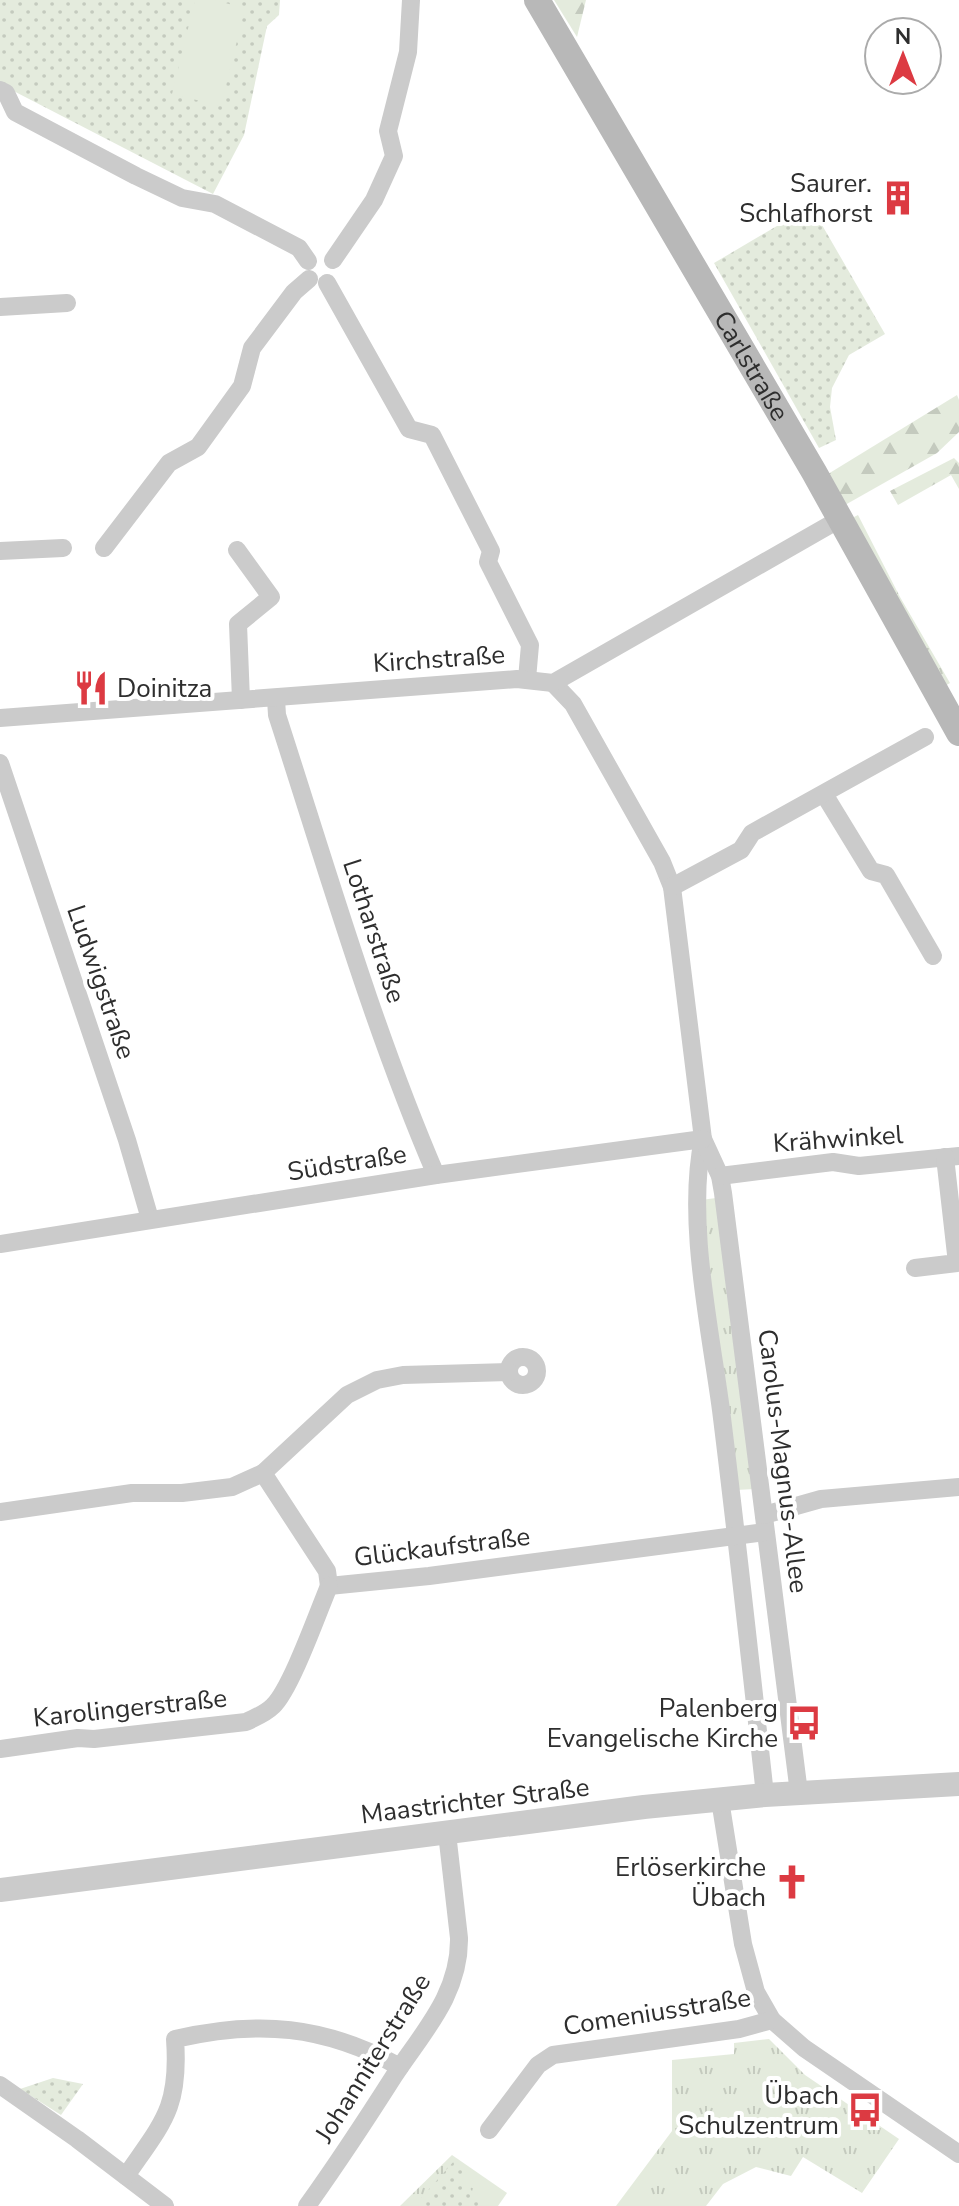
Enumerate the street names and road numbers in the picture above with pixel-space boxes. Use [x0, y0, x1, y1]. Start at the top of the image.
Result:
street label: Carlstraße [706, 304, 798, 427]
street label: Kirchstraße [372, 637, 506, 681]
street label: Lotharstraße [334, 855, 414, 1007]
street label: Ludwigstraße [58, 900, 144, 1064]
street label: Krähwinkel [772, 1117, 905, 1161]
street label: Südstraße [285, 1136, 409, 1190]
street label: Carolus-Magnus-Allee [749, 1327, 817, 1595]
street label: Glückaufstraße [352, 1519, 532, 1575]
street label: Karolingerstraße [31, 1680, 229, 1736]
street label: Maastrichter Straße [359, 1770, 591, 1832]
street label: Johanniterstraße [306, 1967, 439, 2150]
street label: Comeniusstraße [561, 1980, 753, 2044]

